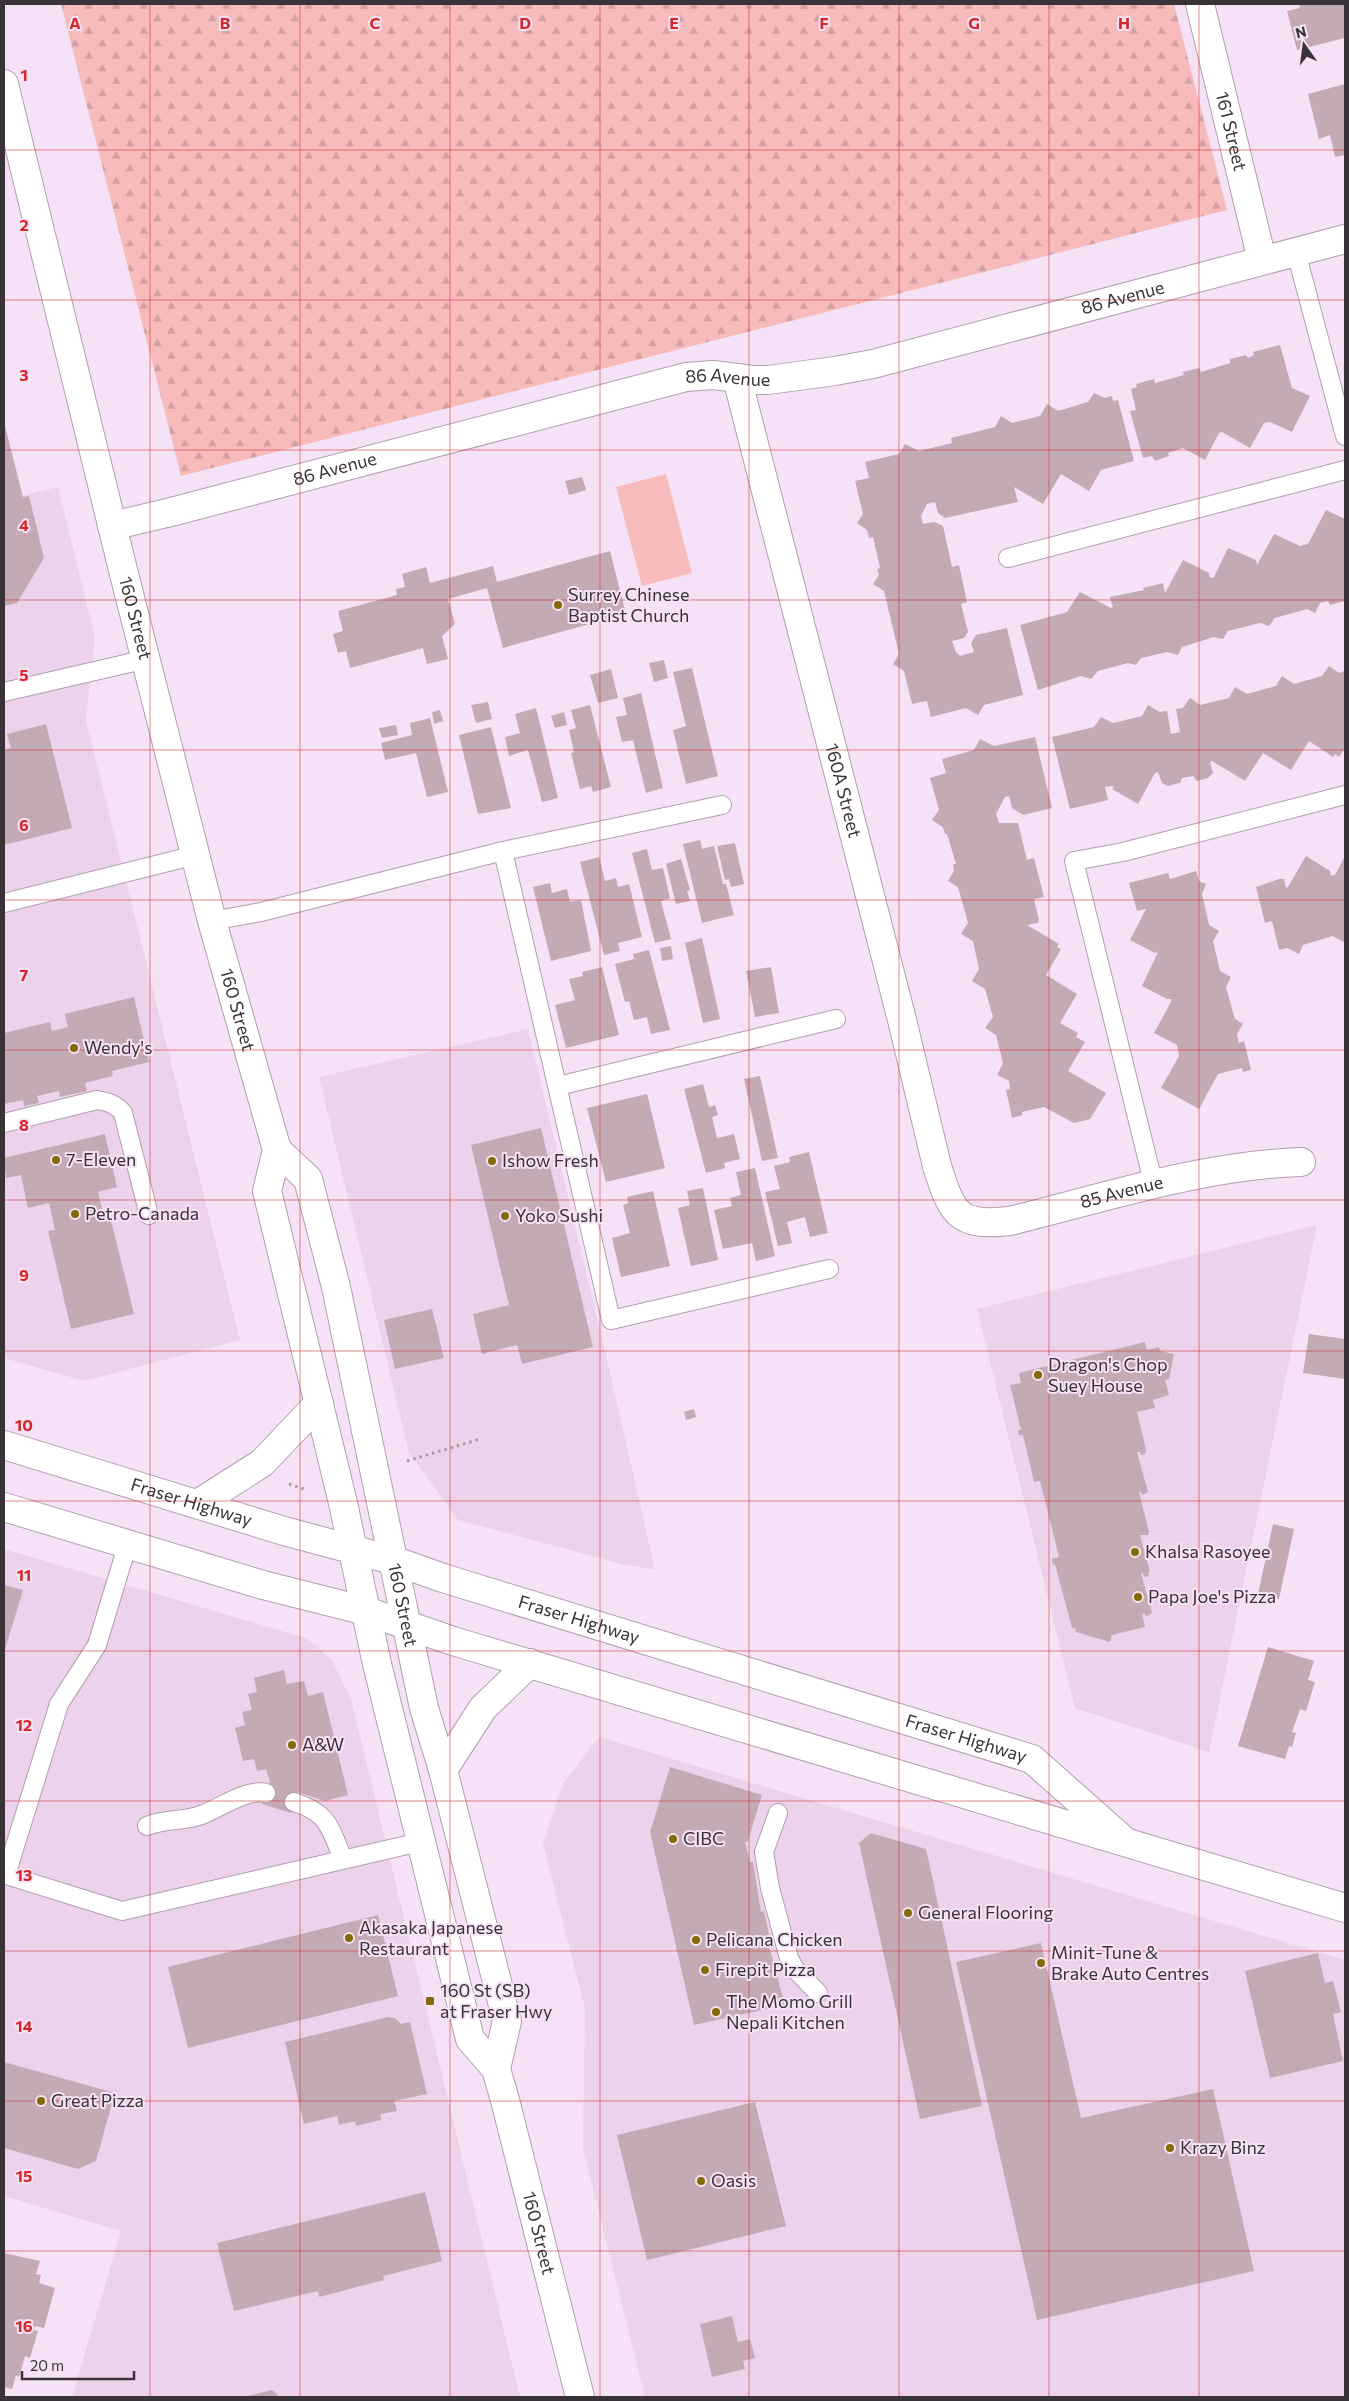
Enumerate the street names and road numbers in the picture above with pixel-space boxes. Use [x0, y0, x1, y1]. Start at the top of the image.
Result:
street label: 161 Street [1212, 89, 1252, 173]
street label: 86 Avenue [1078, 275, 1167, 318]
street label: 86 Avenue [684, 363, 770, 390]
street label: 86 Avenue [290, 447, 379, 490]
street label: 160 Street [115, 574, 157, 662]
street label: 160A Street [821, 741, 867, 840]
street label: 160 Street [216, 966, 260, 1054]
street label: 85 Avenue [1077, 1170, 1165, 1212]
street label: Fraser Highway [128, 1473, 255, 1531]
street label: 160 Street [384, 1561, 423, 1649]
street label: Fraser Highway [516, 1590, 642, 1648]
street label: Fraser Highway [903, 1709, 1030, 1767]
street label: 160 Street [519, 2189, 561, 2277]

